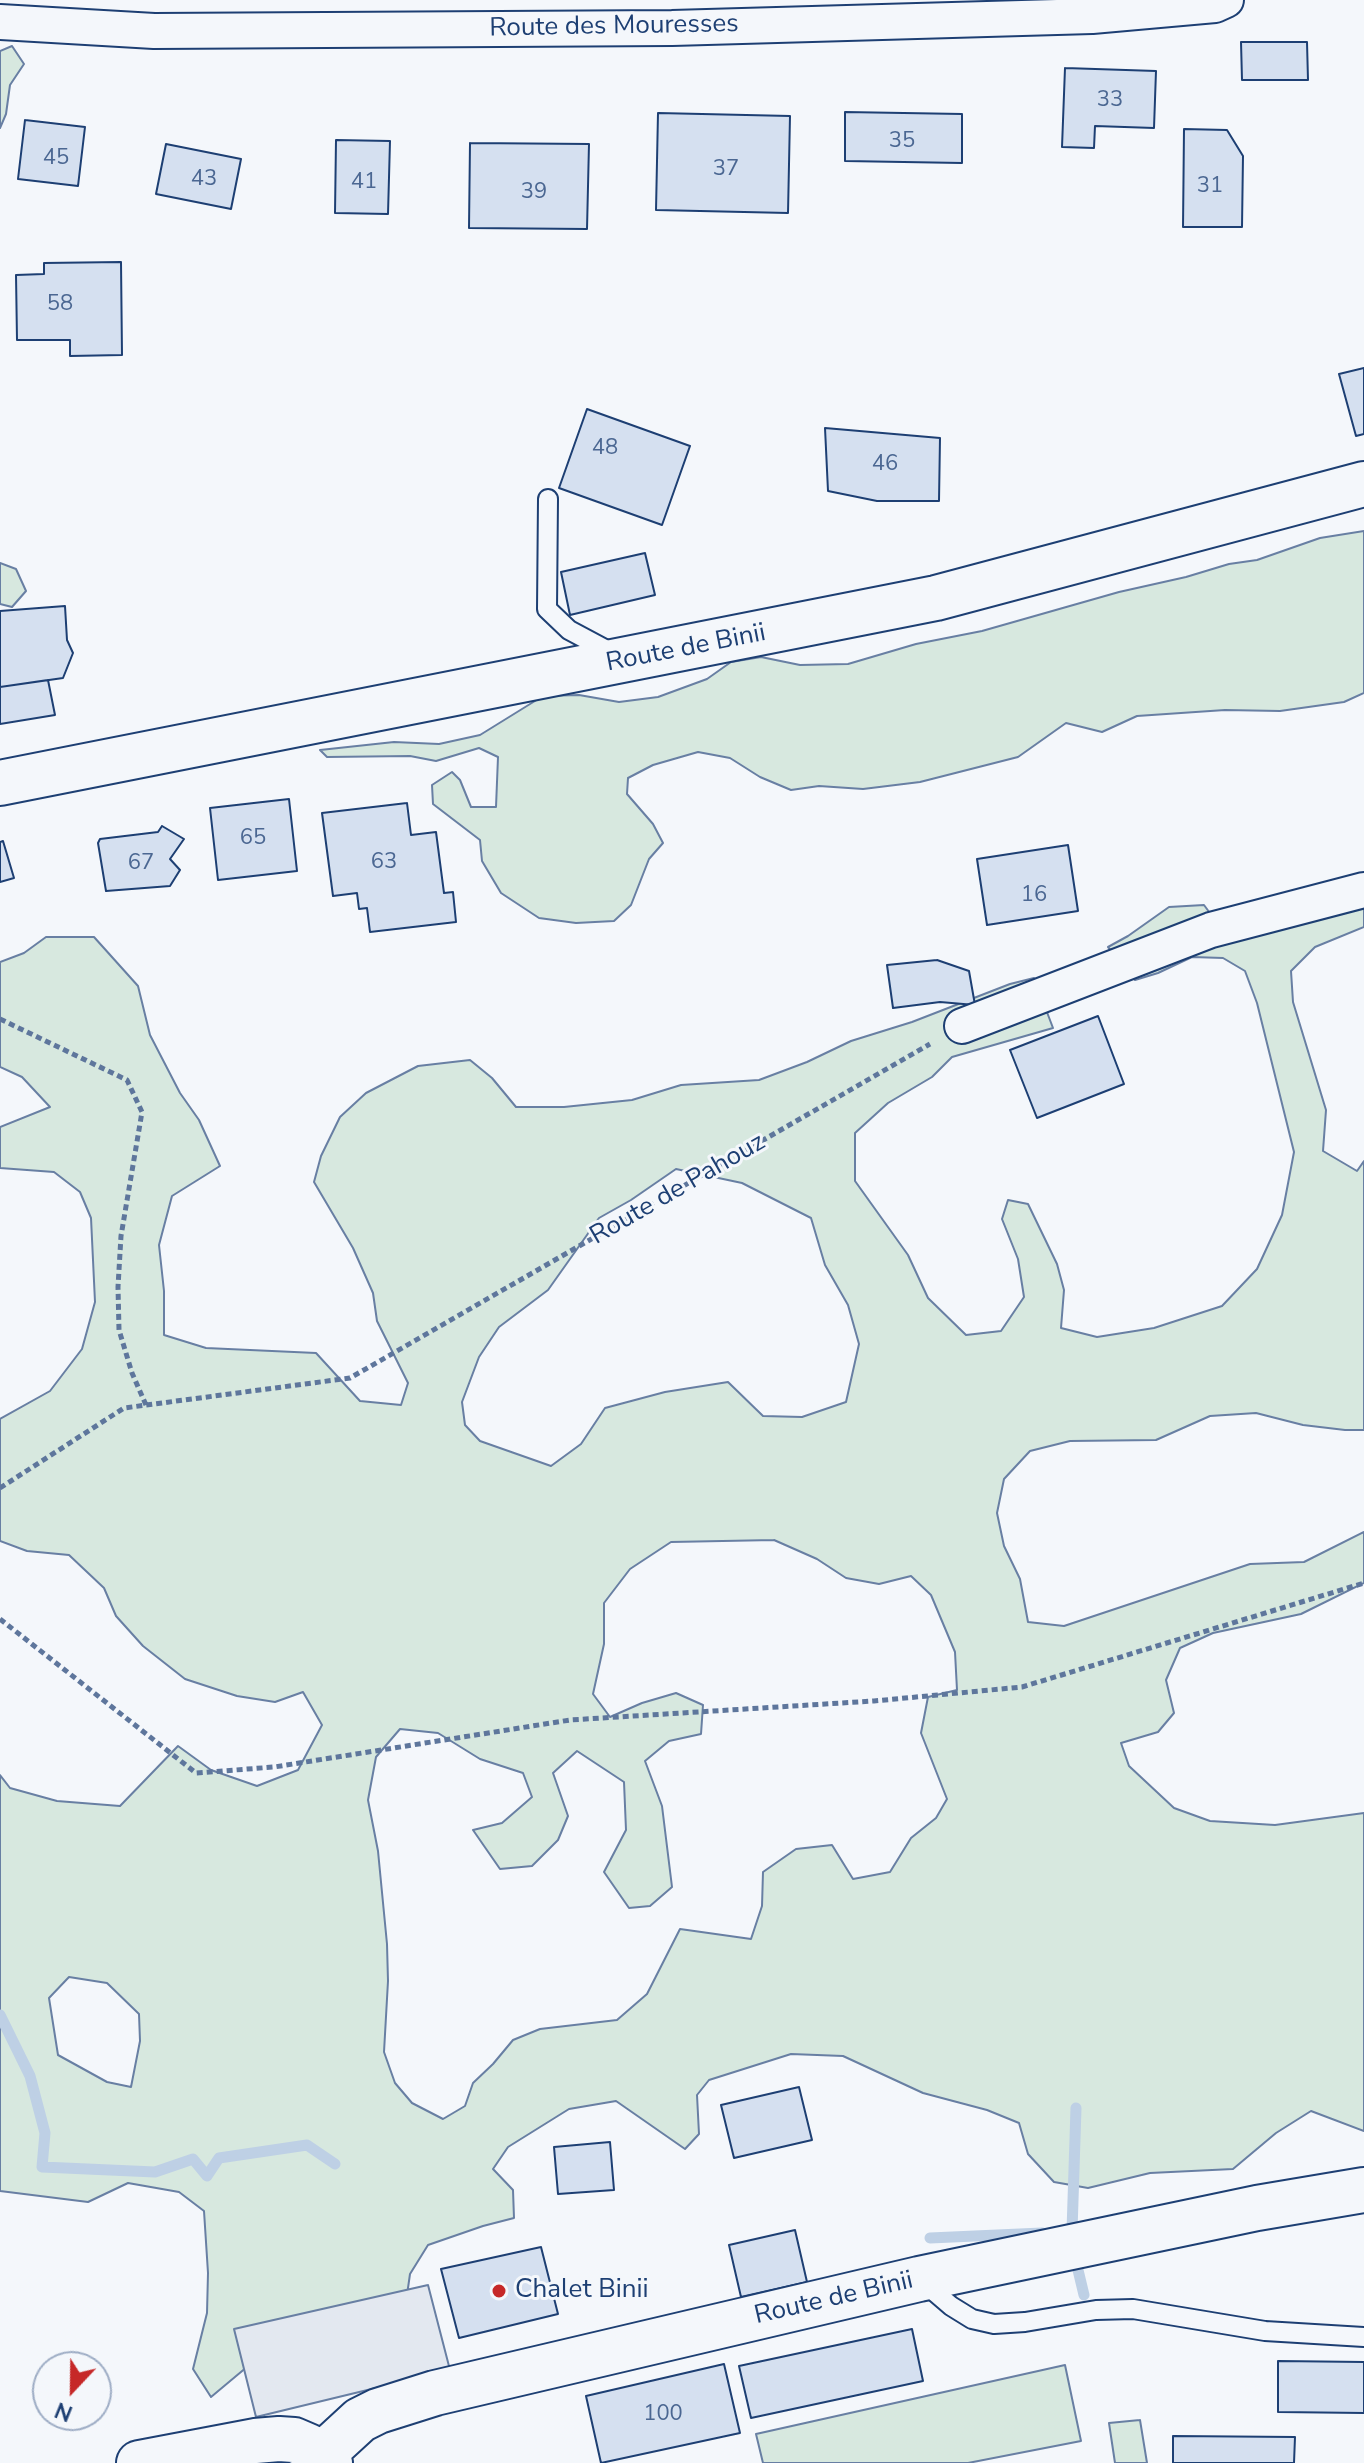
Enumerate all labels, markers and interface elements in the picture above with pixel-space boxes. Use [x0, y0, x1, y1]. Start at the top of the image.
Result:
street label: Route des Mouresses [489, 9, 739, 45]
house number: 33 [1097, 88, 1123, 114]
house number: 35 [889, 129, 915, 155]
house number: 45 [43, 146, 69, 172]
house number: 37 [713, 157, 739, 183]
house number: 43 [191, 167, 217, 193]
house number: 41 [351, 170, 377, 196]
house number: 31 [1197, 174, 1223, 200]
house number: 39 [521, 180, 547, 206]
house number: 58 [47, 292, 73, 318]
house number: 48 [592, 436, 618, 462]
house number: 46 [872, 452, 898, 478]
street label: Route de Binii [604, 618, 768, 680]
house number: 65 [240, 826, 266, 852]
house number: 63 [371, 850, 397, 876]
house number: 67 [128, 851, 154, 877]
house number: 16 [1021, 883, 1047, 909]
street label: Route de Pahouz [585, 1127, 771, 1253]
street label: Route de Binii [752, 2266, 916, 2332]
place label: Chalet Binii [515, 2275, 649, 2307]
marker: Chalet Binii [490, 2282, 508, 2300]
north arrow [32, 2351, 112, 2431]
text: N [51, 2394, 77, 2428]
house number: 100 [643, 2402, 683, 2428]

